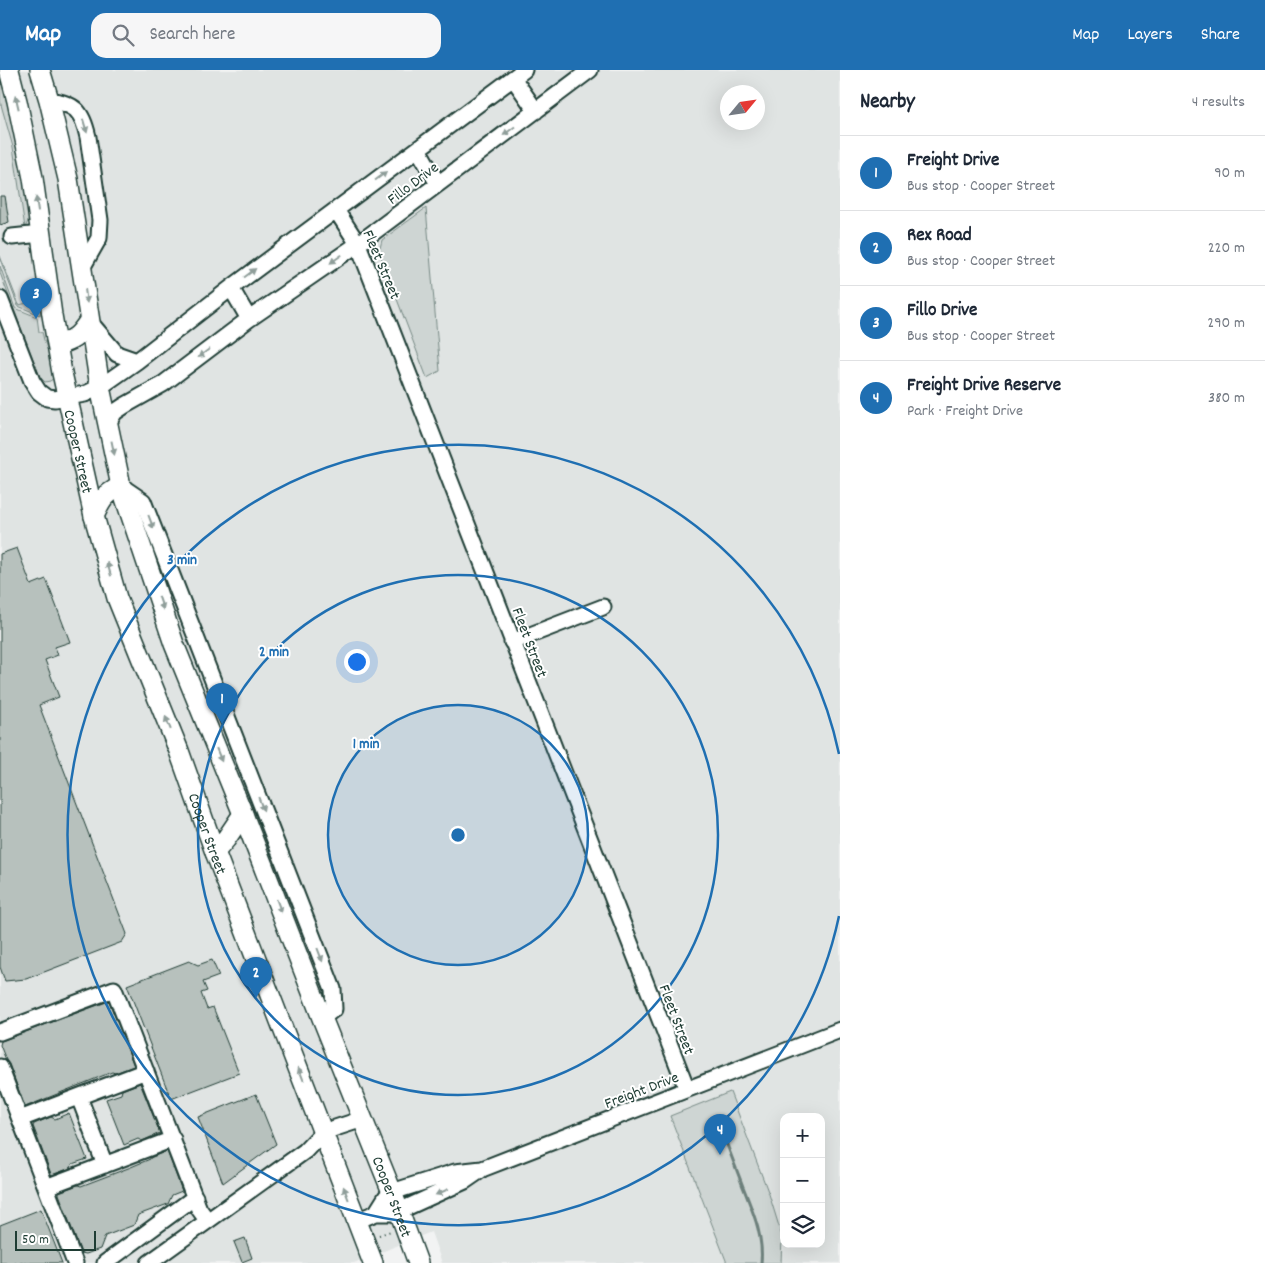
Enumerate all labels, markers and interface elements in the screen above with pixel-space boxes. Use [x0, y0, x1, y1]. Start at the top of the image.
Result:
search box [91, 13, 441, 58]
text: Map [25, 18, 61, 52]
icon: search [109, 21, 137, 49]
text: Search here [149, 22, 235, 49]
text: Map [1072, 23, 1099, 48]
text: Layers [1127, 23, 1173, 48]
text: Share [1201, 23, 1240, 48]
north arrow [720, 85, 765, 130]
text: Nearby [860, 88, 915, 118]
text: 4 results [1192, 91, 1245, 114]
one-way arrow [13, 94, 21, 109]
one-way arrow [82, 119, 90, 134]
one-way arrow [503, 125, 516, 136]
text: Freight Drive [907, 148, 999, 175]
street label: Fillo Drive [383, 157, 444, 211]
text: 1 [874, 162, 878, 185]
text: 90 m [1214, 162, 1245, 185]
one-way arrow [374, 171, 387, 182]
text: Bus stop · Cooper Street [907, 175, 1055, 198]
one-way arrow [33, 195, 41, 211]
text: Rex Road [907, 223, 972, 250]
street label: Fleet Street [356, 227, 406, 303]
text: 2 [873, 237, 880, 260]
text: 220 m [1208, 237, 1245, 260]
text: Bus stop · Cooper Street [907, 250, 1055, 273]
one-way arrow [330, 254, 343, 264]
one-way arrow [243, 268, 257, 278]
pin: 3 [20, 278, 52, 319]
one-way arrow [82, 288, 90, 304]
text: Fillo Drive [907, 298, 977, 325]
text: 3 [872, 312, 880, 335]
text: 290 m [1207, 312, 1245, 335]
text: Bus stop · Cooper Street [907, 325, 1055, 348]
one-way arrow [197, 348, 211, 358]
text: Freight Drive Reserve [907, 373, 1061, 400]
text: 4 [873, 387, 879, 410]
text: 380 m [1208, 387, 1245, 410]
text: Park · Freight Drive [907, 400, 1023, 423]
street label: Cooper Street [57, 408, 98, 496]
one-way arrow [109, 441, 117, 456]
one-way arrow [148, 514, 155, 529]
text: 3 min [167, 550, 197, 572]
one-way arrow [105, 562, 113, 577]
one-way arrow [158, 596, 165, 611]
street label: Fleet Street [505, 604, 553, 681]
text: 2 min [259, 642, 289, 664]
your location [344, 649, 370, 675]
pin: 1 [206, 683, 238, 724]
one-way arrow [164, 715, 172, 730]
text: 1 min [353, 734, 379, 756]
one-way arrow [216, 748, 224, 762]
street label: Cooper Street [181, 790, 232, 878]
one-way arrow [258, 796, 265, 811]
centre of rings [449, 826, 467, 844]
one-way arrow [275, 899, 283, 914]
one-way arrow [316, 948, 324, 963]
pin: 2 [240, 957, 272, 998]
street label: Fleet Street [652, 981, 700, 1058]
one-way arrow [296, 1067, 304, 1081]
street label: Freight Drive [601, 1067, 682, 1116]
map controls [780, 1113, 825, 1248]
button: + [780, 1113, 825, 1158]
pin: 4 [704, 1114, 736, 1155]
street label: Cooper Street [365, 1153, 417, 1241]
button: − [780, 1158, 825, 1203]
one-way arrow [342, 1186, 349, 1201]
one-way arrow [435, 1188, 449, 1196]
button: layers [780, 1203, 825, 1248]
scale bar [15, 1228, 96, 1251]
text: 50 m [22, 1230, 49, 1250]

